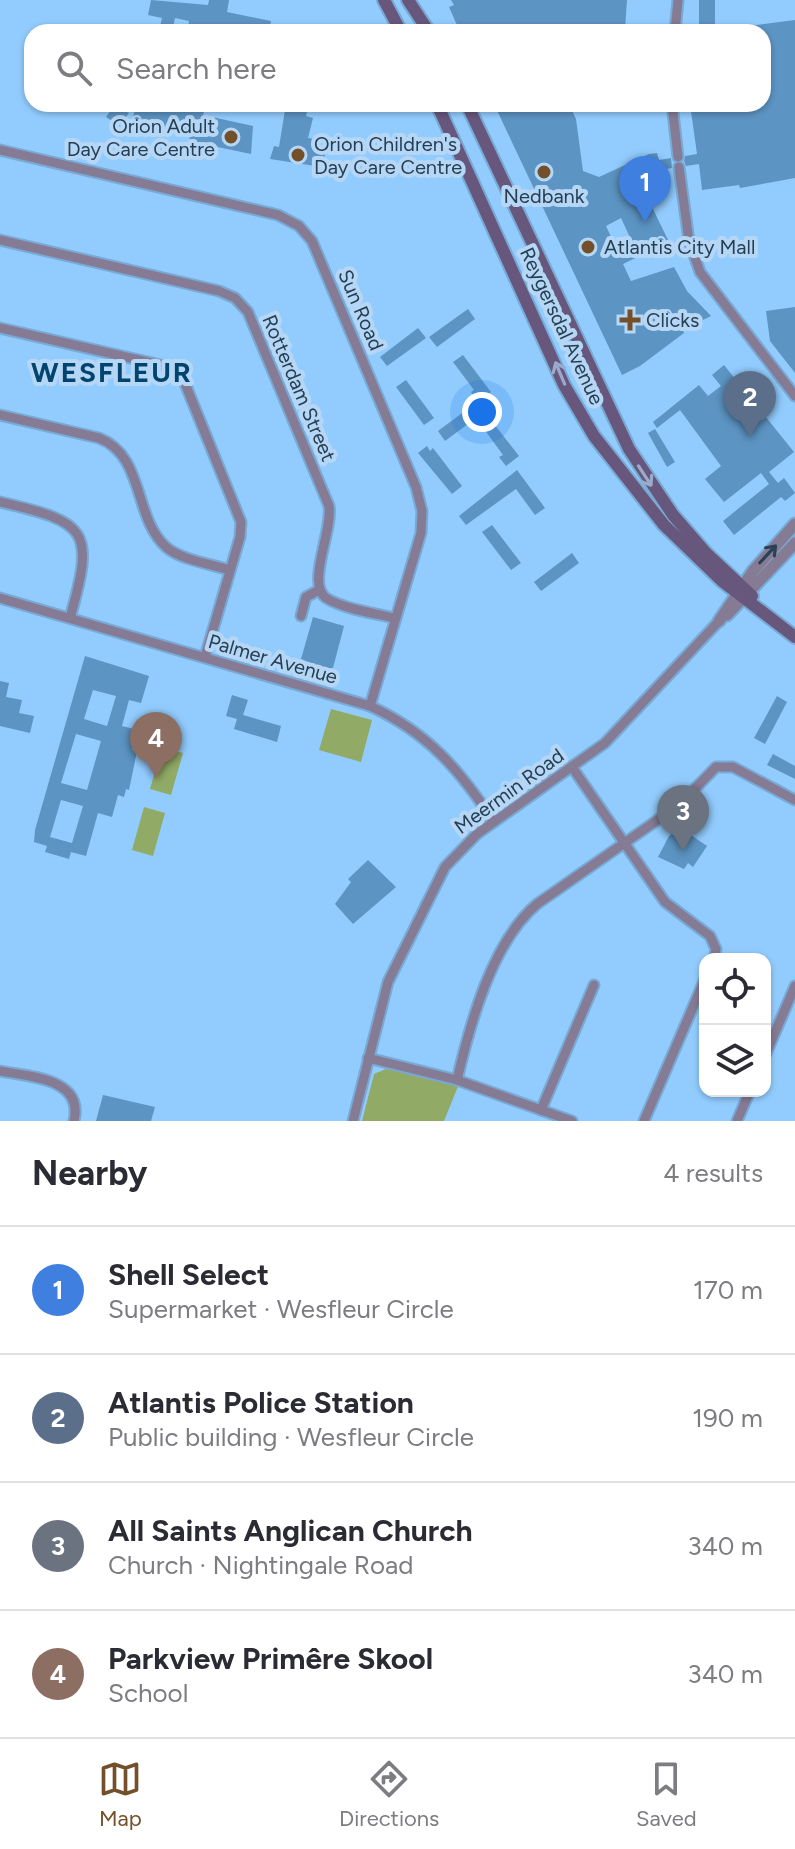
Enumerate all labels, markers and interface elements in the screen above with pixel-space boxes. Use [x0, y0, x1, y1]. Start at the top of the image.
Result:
search box [24, 24, 771, 112]
icon: search [52, 46, 96, 90]
text: Search here [116, 50, 276, 87]
place label: Orion Adult Day Care Centre [67, 114, 215, 161]
marker: Orion Adult Day Care Centre [222, 128, 240, 146]
place label: Orion Children's Day Care Centre [314, 132, 462, 179]
marker: Orion Children's Day Care Centre [289, 146, 307, 164]
pin: 1 [619, 156, 671, 222]
marker: Nedbank [535, 163, 553, 181]
place label: Nedbank [504, 184, 585, 208]
place label: Atlantis City Mall [604, 235, 755, 259]
marker: Atlantis City Mall [579, 238, 597, 256]
street label: Reygersdal Avenue [515, 243, 609, 409]
street label: Sun Road [333, 266, 389, 354]
place label: Clicks [646, 308, 699, 332]
street label: Rotterdam Street [257, 311, 341, 465]
marker: Clicks [621, 311, 639, 329]
district label: WESFLEUR [31, 355, 193, 389]
one-way arrow [551, 361, 566, 386]
pin: 2 [724, 371, 776, 437]
your location [462, 392, 502, 432]
one-way arrow [637, 465, 654, 487]
one-way arrow [759, 545, 777, 565]
street label: Palmer Avenue [206, 629, 340, 689]
pin: 4 [130, 712, 182, 778]
street label: Meermin Road [450, 743, 568, 839]
pin: 3 [657, 785, 709, 851]
map controls [699, 953, 771, 1097]
button: locate [699, 953, 771, 1025]
button: layers [699, 1025, 771, 1097]
text: Nearby [32, 1153, 147, 1194]
text: 4 results [663, 1157, 763, 1189]
text: Shell Select [108, 1256, 269, 1293]
text: 1 [53, 1274, 63, 1306]
text: 170 m [693, 1274, 763, 1306]
text: Supermarket · Wesfleur Circle [108, 1293, 454, 1325]
text: Atlantis Police Station [108, 1384, 414, 1421]
text: 2 [50, 1402, 66, 1434]
text: 190 m [692, 1402, 763, 1434]
text: Public building · Wesfleur Circle [108, 1421, 474, 1453]
text: All Saints Anglican Church [108, 1512, 473, 1549]
text: 3 [51, 1530, 65, 1562]
text: 340 m [687, 1530, 763, 1562]
text: Church · Nightingale Road [108, 1549, 414, 1581]
text: Parkview Primêre Skool [108, 1640, 433, 1677]
text: 4 [50, 1658, 66, 1690]
text: 340 m [687, 1658, 763, 1690]
text: School [108, 1677, 188, 1709]
tab: Map [98, 1757, 142, 1832]
tab: Directions [339, 1757, 439, 1832]
tab: Saved [636, 1757, 697, 1832]

